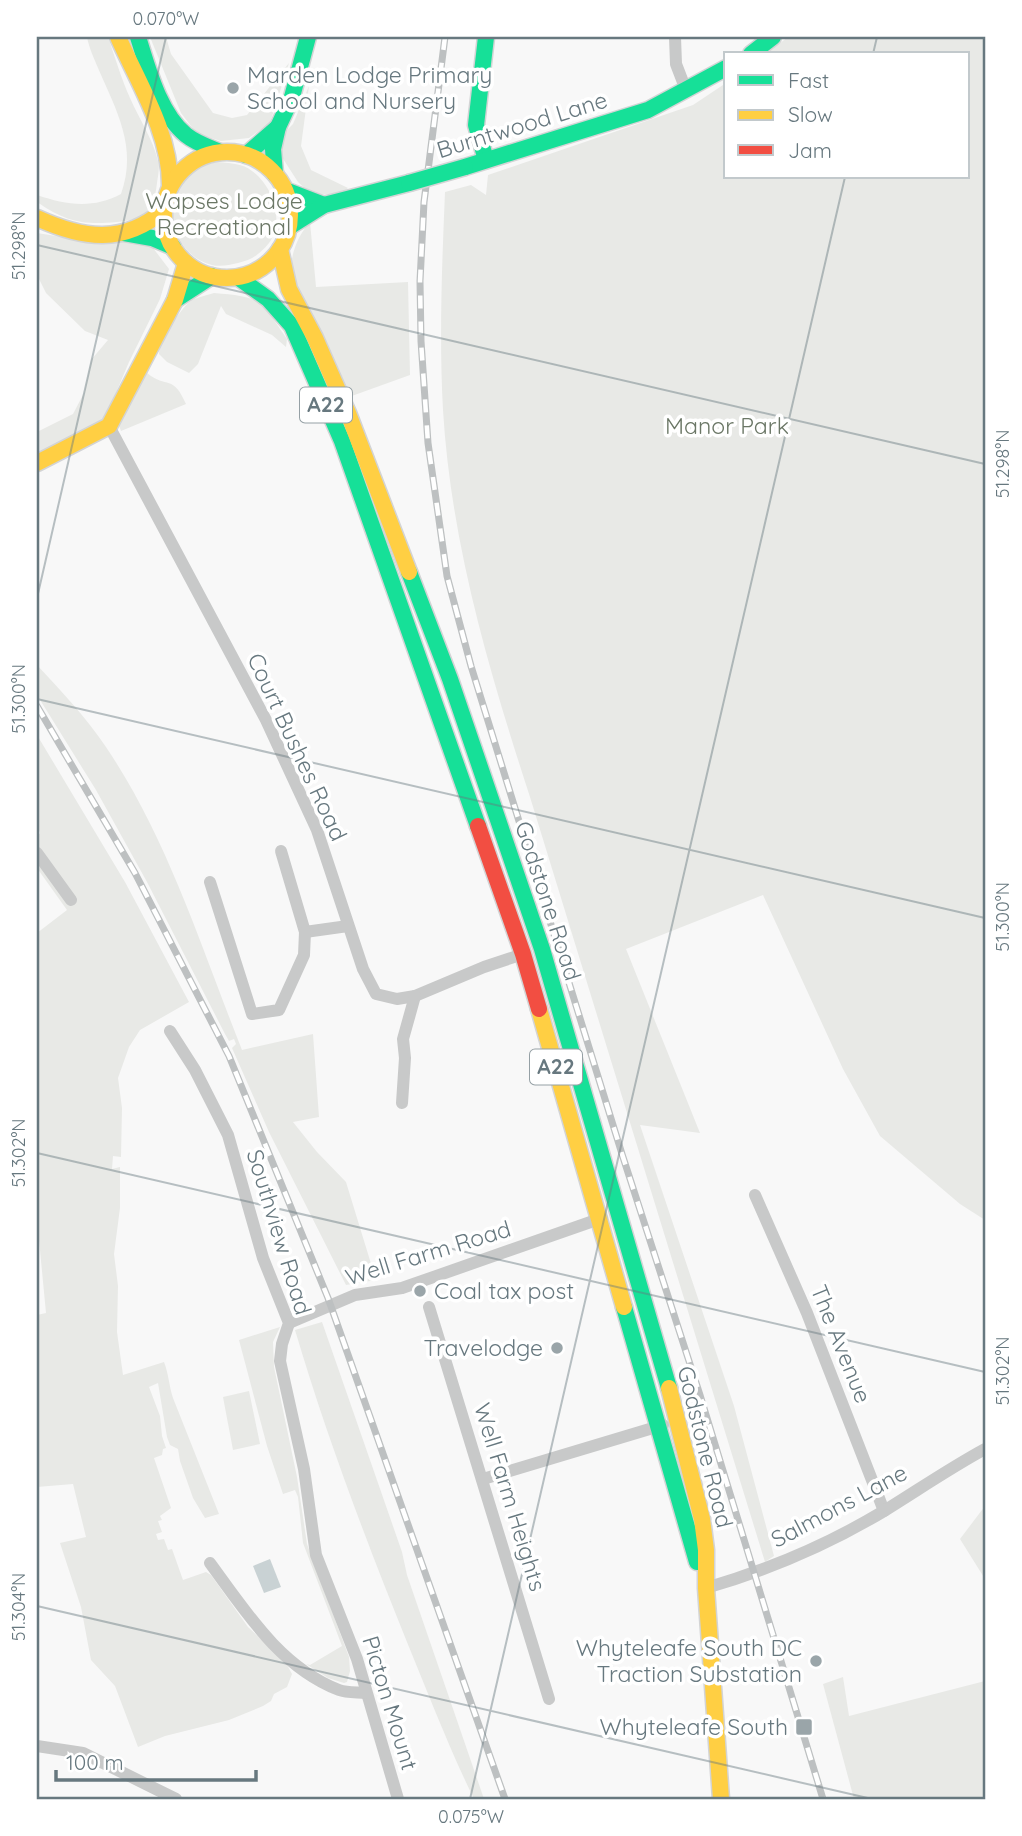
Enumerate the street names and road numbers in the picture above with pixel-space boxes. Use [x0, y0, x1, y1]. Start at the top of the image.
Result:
street label: Burntwood Lane [433, 85, 611, 164]
road number: A22 [300, 388, 352, 422]
street label: Court Bushes Road [241, 648, 354, 845]
street label: Godstone Road [509, 818, 588, 984]
road number: A22 [530, 1050, 582, 1084]
street label: Southview Road [241, 1146, 318, 1318]
street label: Well Farm Road [342, 1214, 514, 1291]
street label: The Avenue [805, 1280, 878, 1407]
street label: Godstone Road [671, 1363, 740, 1531]
street label: Well Farm Heights [468, 1399, 553, 1594]
street label: Salmons Lane [766, 1458, 912, 1554]
street label: Picton Mount [356, 1632, 425, 1774]

